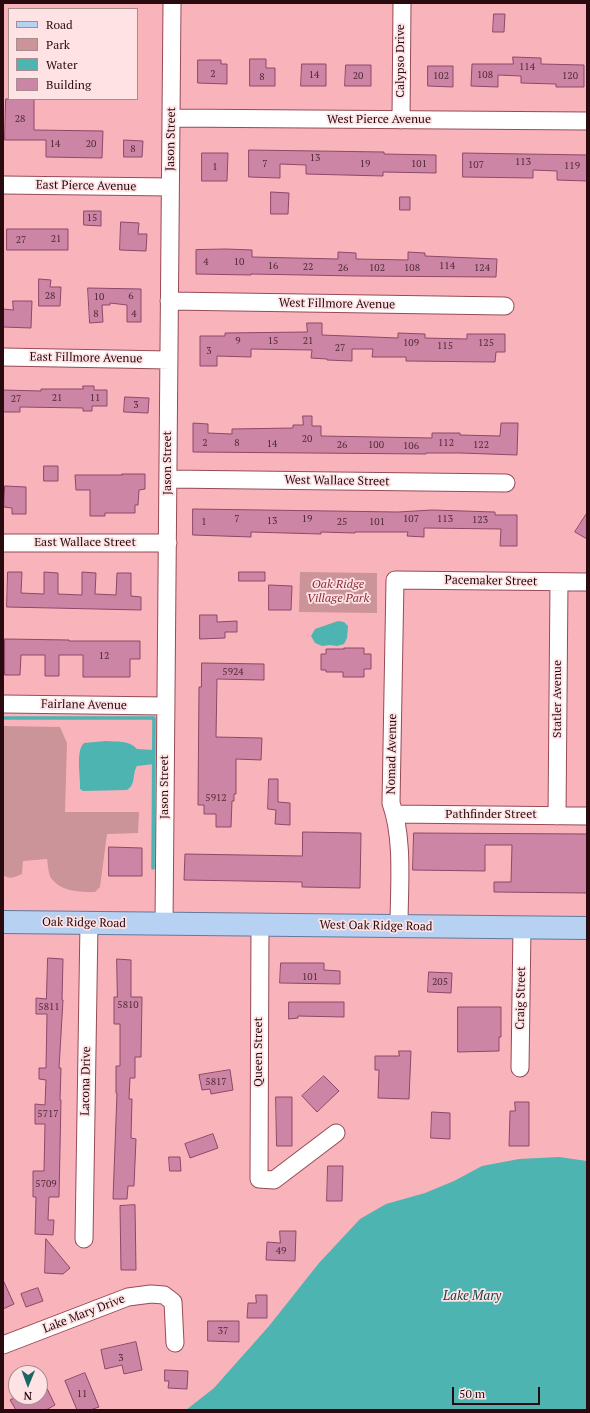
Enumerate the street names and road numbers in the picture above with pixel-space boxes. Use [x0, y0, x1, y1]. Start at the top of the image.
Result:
street label: Calypso Drive [394, 24, 408, 98]
street label: Jason Street [163, 107, 179, 171]
street label: West Pierce Avenue [327, 113, 431, 127]
street label: East Pierce Avenue [36, 178, 136, 194]
street label: West Fillmore Avenue [279, 296, 395, 312]
street label: East Fillmore Avenue [29, 350, 143, 366]
street label: Jason Street [161, 431, 175, 495]
street label: West Wallace Street [284, 473, 390, 489]
street label: East Wallace Street [34, 536, 136, 550]
street label: Pacemaker Street [445, 573, 537, 589]
street label: Statler Avenue [551, 660, 565, 738]
street label: Fairlane Avenue [41, 697, 127, 713]
street label: Nomad Avenue [384, 714, 400, 794]
street label: Jason Street [158, 755, 172, 819]
street label: Pathfinder Street [445, 808, 537, 822]
street label: Oak Ridge Road [42, 915, 126, 931]
street label: West Oak Ridge Road [319, 918, 433, 934]
street label: Craig Street [513, 966, 529, 1030]
street label: Queen Street [252, 1017, 266, 1087]
street label: Lacona Drive [78, 1046, 94, 1116]
street label: Lake Mary Drive [41, 1292, 127, 1336]

